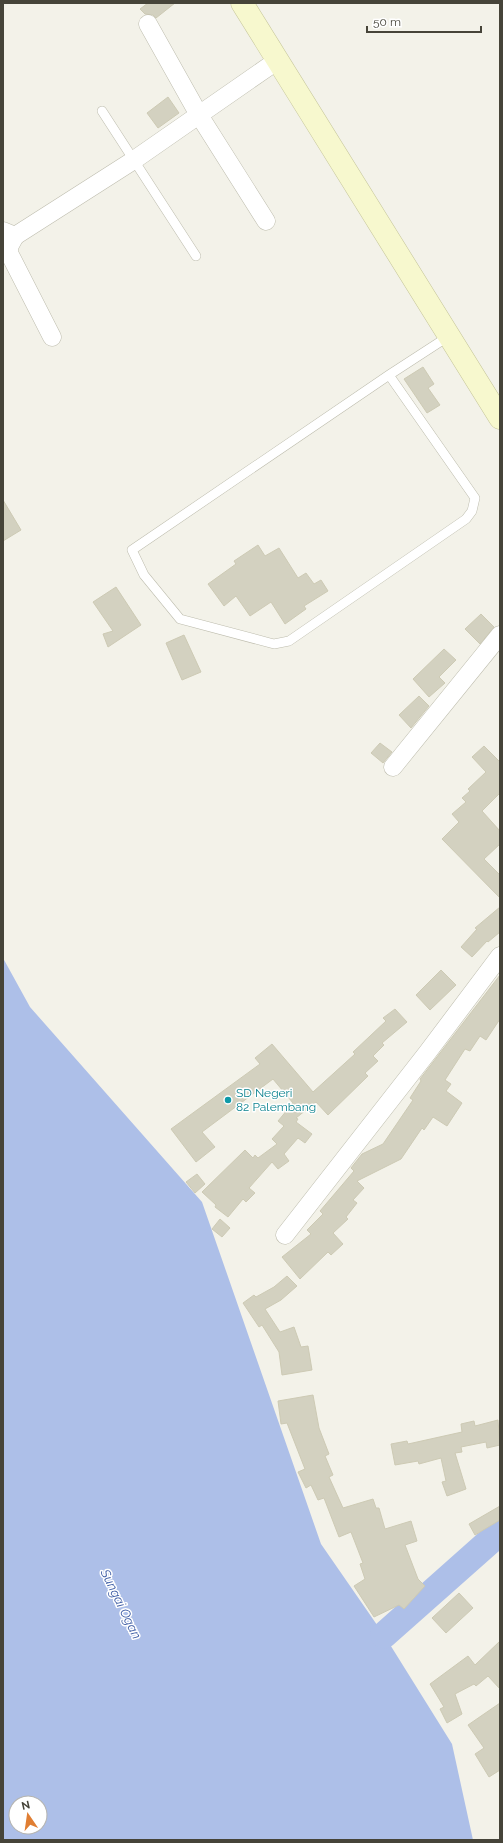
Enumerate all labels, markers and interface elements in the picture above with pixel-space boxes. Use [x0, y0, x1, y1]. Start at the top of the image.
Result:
scale bar [367, 8, 481, 34]
text: 50 m [373, 15, 401, 29]
place label: SD Negeri 82 Palembang [236, 1086, 316, 1114]
marker: SD Negeri 82 Palembang [223, 1095, 233, 1105]
water label: Sungai Ogan [97, 1566, 144, 1641]
north arrow [8, 1795, 48, 1835]
text: N [20, 1798, 31, 1813]

